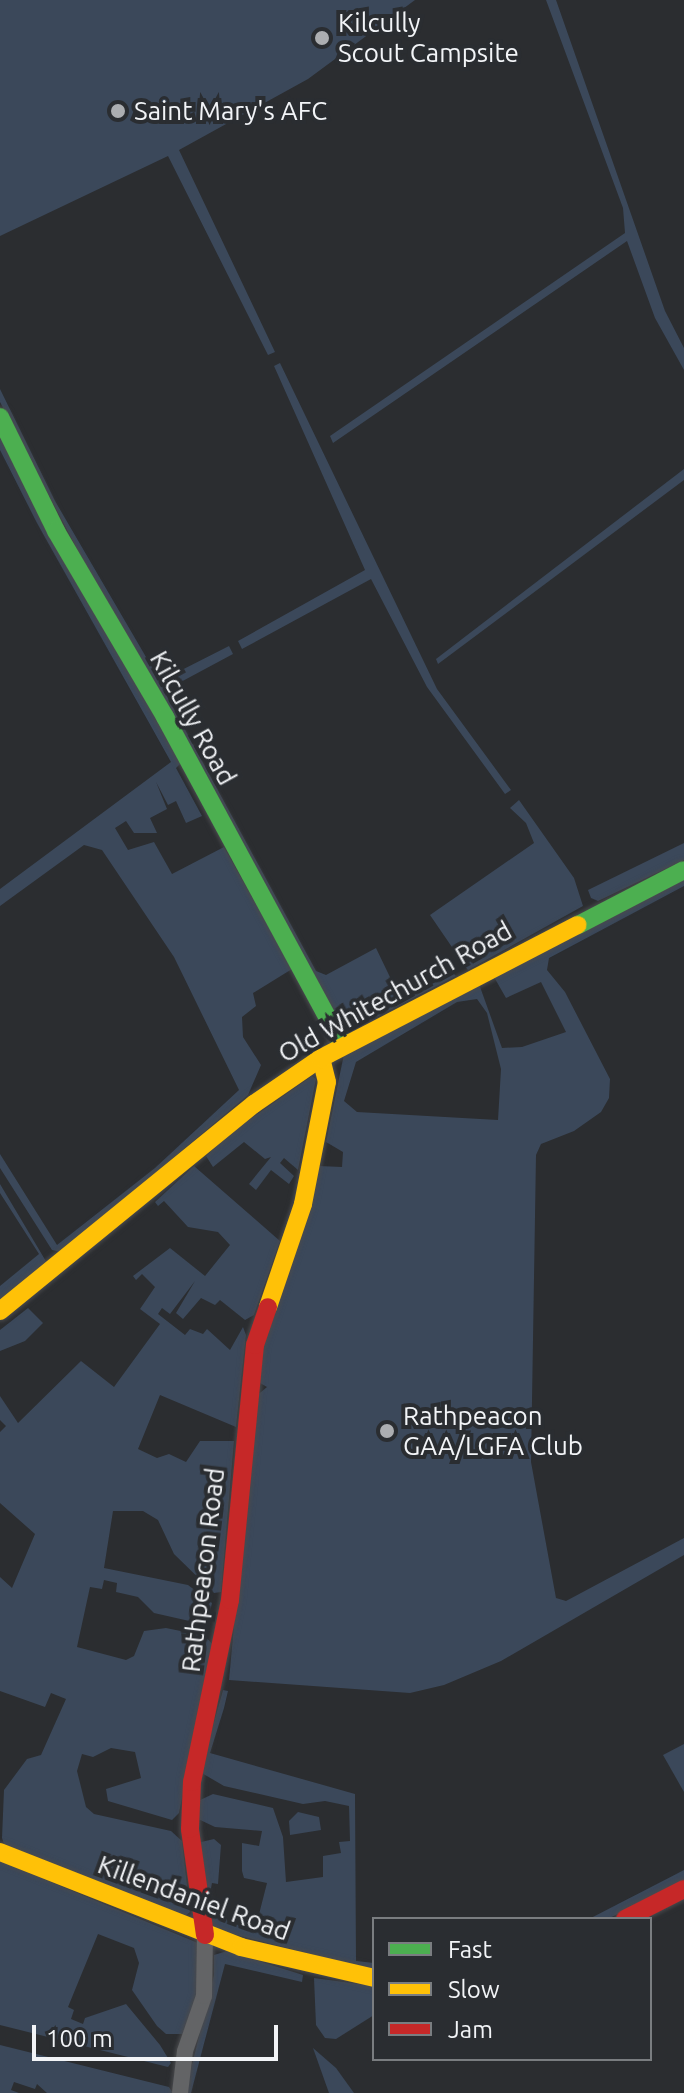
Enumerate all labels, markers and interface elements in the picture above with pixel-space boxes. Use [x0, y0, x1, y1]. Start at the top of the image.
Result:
place label: Kilcully Scout Campsite [338, 7, 519, 68]
marker: Kilcully Scout Campsite [313, 29, 331, 47]
place label: Saint Mary's AFC [134, 95, 327, 127]
marker: Saint Mary's AFC [109, 102, 127, 120]
street label: Kilcully Road [143, 646, 243, 790]
street label: Old Whitechurch Road [273, 915, 517, 1069]
place label: Rathpeacon GAA/LGFA Club [403, 1400, 583, 1462]
marker: Rathpeacon GAA/LGFA Club [378, 1422, 396, 1440]
street label: Rathpeacon Road [175, 1466, 231, 1674]
street label: Killendaniel Road [94, 1849, 294, 1947]
legend [372, 1917, 652, 2061]
text: Fast [448, 1936, 492, 1963]
text: Slow [448, 1976, 500, 2003]
scale bar [36, 2009, 282, 2059]
text: Jam [448, 2016, 493, 2043]
text: 100 m [46, 2025, 113, 2052]

